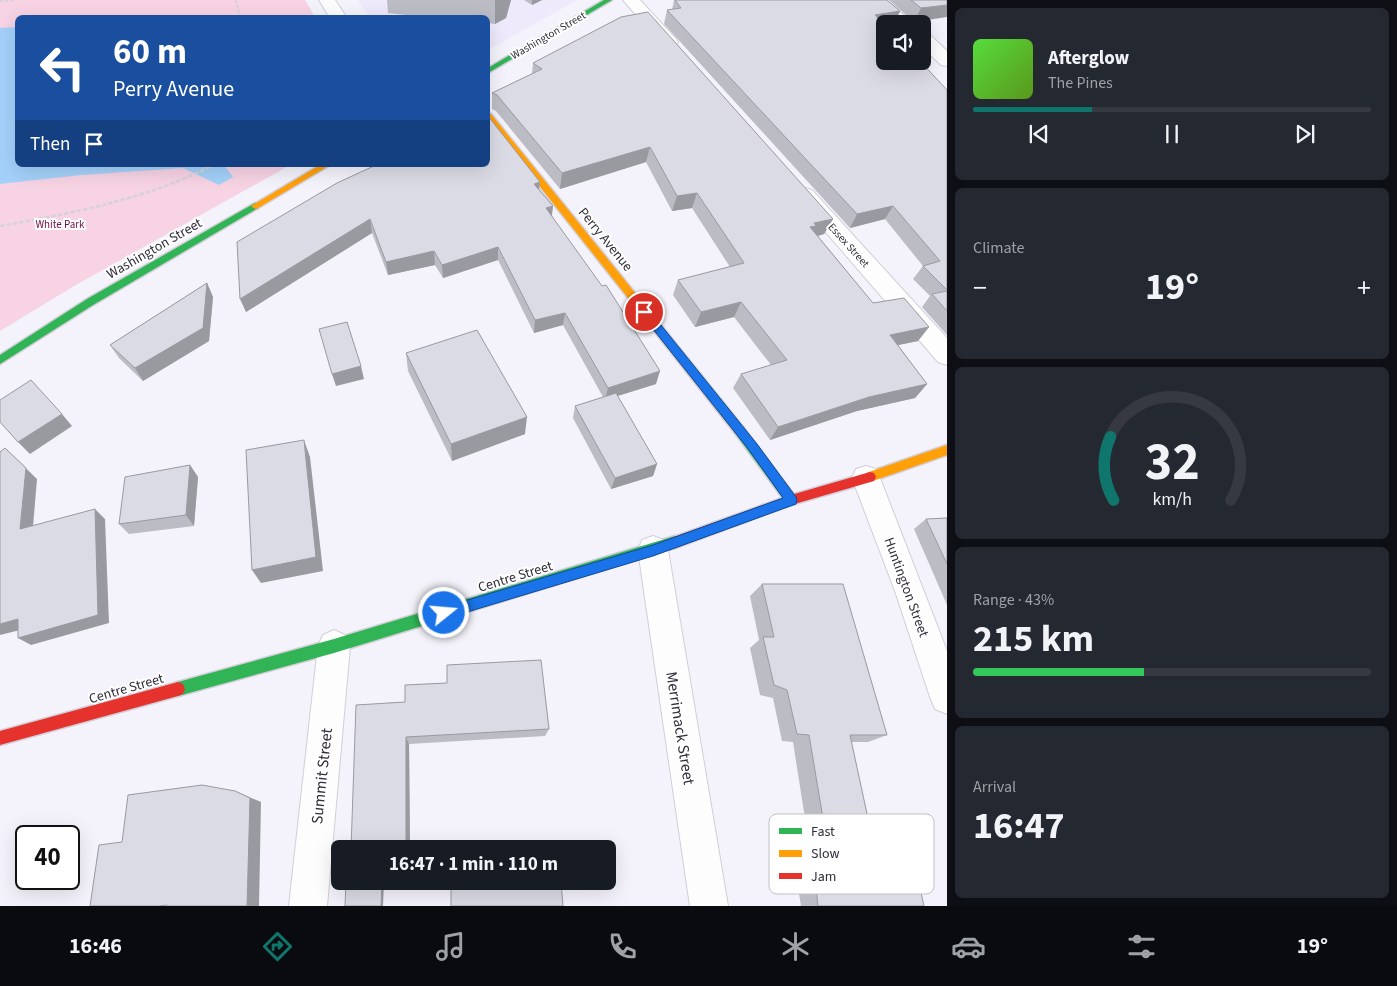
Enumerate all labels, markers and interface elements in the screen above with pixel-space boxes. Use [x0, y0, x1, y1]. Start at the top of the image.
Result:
street label: Washington Street [508, 8, 589, 63]
map controls [876, 15, 931, 70]
button: sound [876, 15, 931, 70]
text: 60 m [113, 27, 187, 77]
icon: left [30, 35, 95, 100]
text: Afterglow [1048, 45, 1129, 72]
text: The Pines [1048, 72, 1113, 94]
text: Perry Avenue [113, 73, 234, 105]
icon: previous [1025, 120, 1053, 148]
icon: pause [1158, 120, 1186, 148]
icon: next [1291, 120, 1319, 148]
icon: arrive [80, 130, 108, 158]
text: Then [30, 131, 70, 158]
street label: Perry Avenue [573, 203, 637, 276]
street label: Washington Street [103, 213, 206, 284]
park label: White Park [35, 217, 85, 232]
street label: Essex Street [825, 220, 873, 271]
text: Climate [973, 237, 1024, 259]
text: 19° [1145, 260, 1199, 314]
text: − [973, 268, 987, 308]
text: + [1357, 268, 1371, 308]
pin [623, 291, 665, 333]
icon: arrive [630, 298, 658, 326]
text: 32 [1145, 426, 1199, 500]
text: km/h [1152, 487, 1192, 512]
street label: Huntington Street [879, 535, 933, 640]
street label: Centre Street [476, 556, 555, 598]
position arrow [417, 586, 469, 638]
text: Range · 43% [973, 589, 1054, 611]
text: 215 km [973, 612, 1094, 666]
street label: Centre Street [87, 669, 166, 709]
street label: Merrimack Street [660, 670, 700, 787]
street label: Summit Street [306, 726, 338, 825]
text: Arrival [973, 776, 1016, 798]
text: 16:47 [973, 799, 1065, 853]
legend [769, 814, 934, 894]
text: Fast [811, 822, 835, 842]
speed limit sign: 40 [15, 825, 80, 890]
text: Slow [811, 844, 840, 864]
text: 16:47 · 1 min · 110 m [389, 851, 558, 878]
text: Jam [811, 867, 836, 887]
icon: directions [260, 929, 295, 964]
icon: music [433, 929, 468, 964]
icon: phone [605, 929, 640, 964]
icon: climate [778, 929, 813, 964]
icon: car [951, 929, 986, 964]
icon: filters [1124, 929, 1159, 964]
text: 16:46 [69, 930, 122, 962]
text: 19° [1297, 930, 1328, 962]

